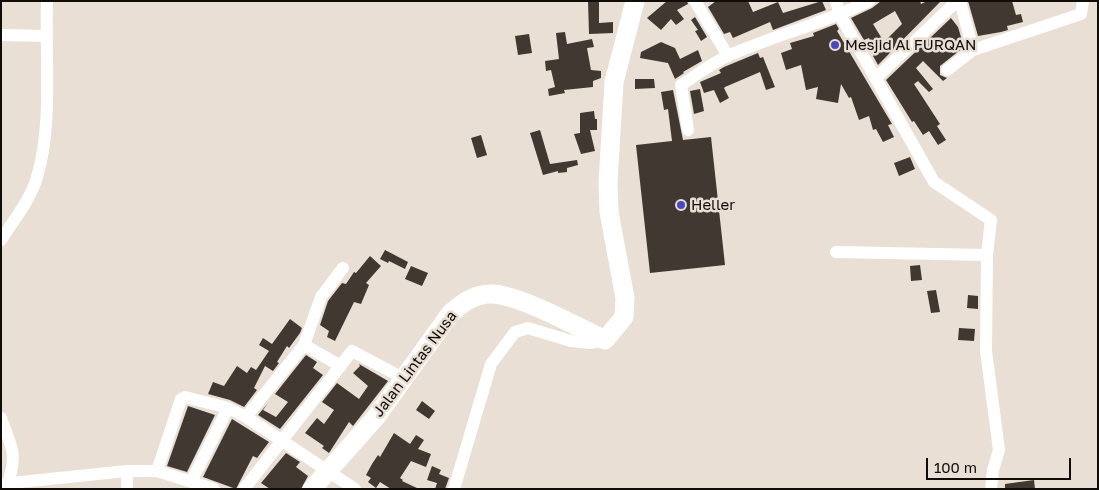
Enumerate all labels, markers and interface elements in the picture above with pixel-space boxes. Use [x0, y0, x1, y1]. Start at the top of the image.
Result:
place label: Mesjid Al FURQAN [845, 36, 976, 54]
marker: Mesjid Al FURQAN [829, 39, 841, 51]
place label: Heller [691, 196, 735, 214]
marker: Heller [675, 199, 687, 211]
street label: Jalan Lintas Nusa [369, 308, 461, 420]
scale bar [929, 448, 1074, 480]
text: 100 m [934, 458, 977, 476]

